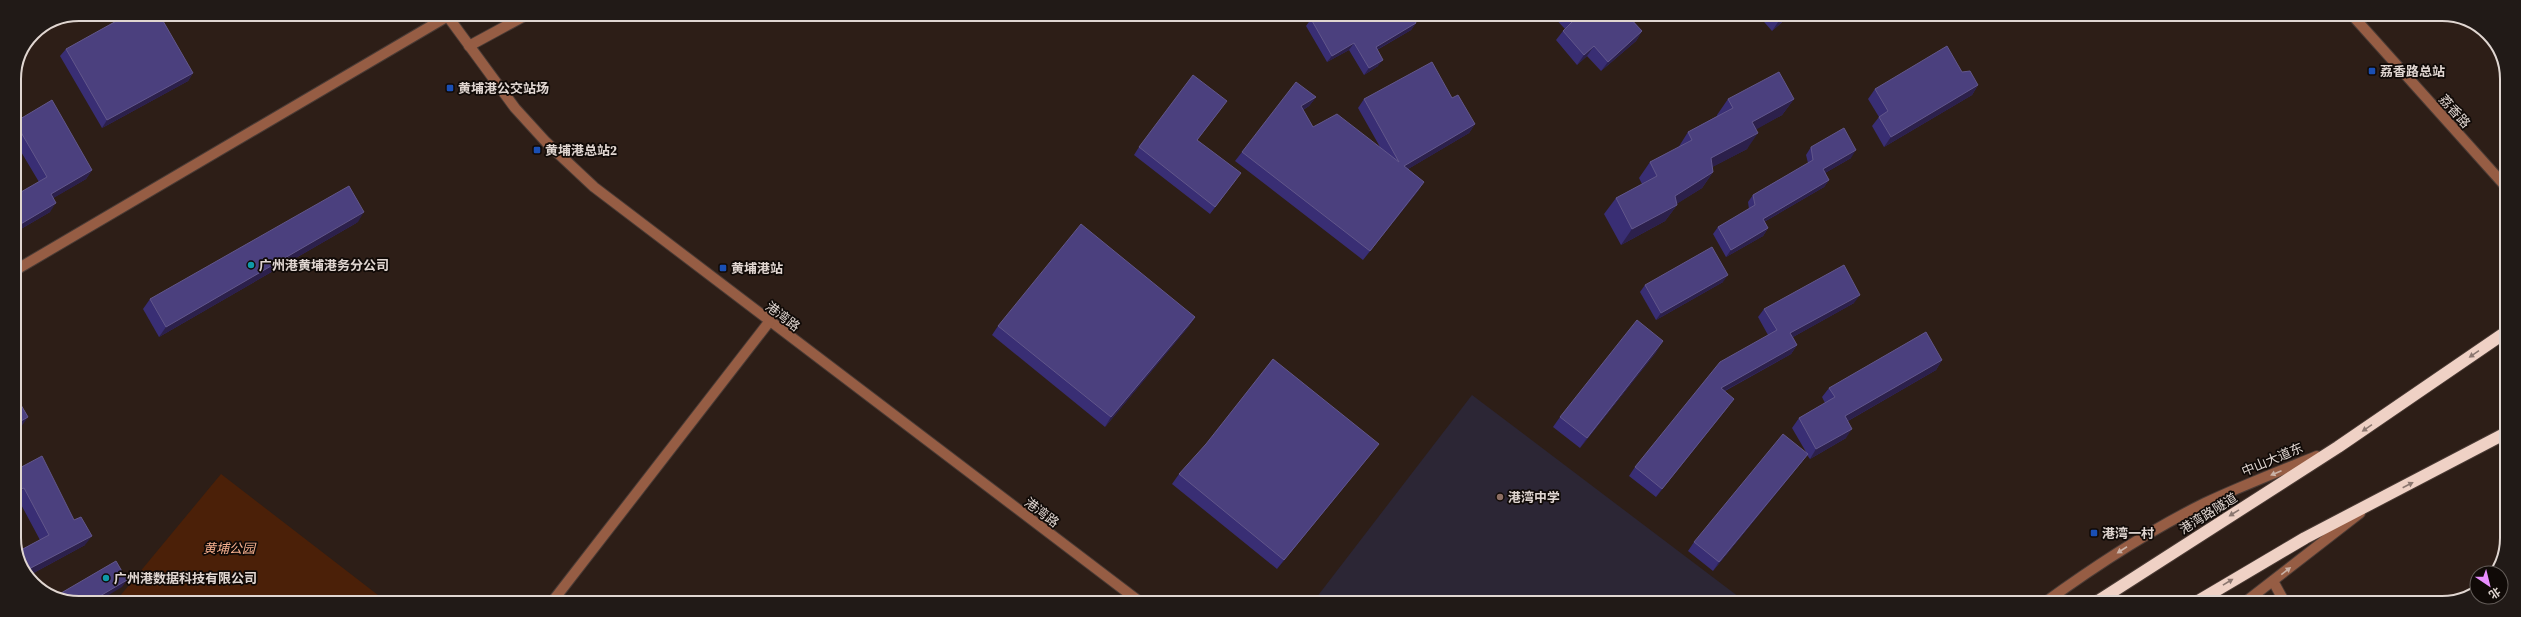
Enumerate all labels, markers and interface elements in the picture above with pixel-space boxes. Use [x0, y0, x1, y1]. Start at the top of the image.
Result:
place label: 荔香路总站 [2380, 63, 2445, 80]
marker: 荔香路总站 [2367, 66, 2377, 76]
place label: 黄埔港公交站场 [458, 80, 549, 97]
marker: 黄埔港公交站场 [445, 83, 455, 93]
street label: 荔香路 [2435, 91, 2474, 132]
place label: 黄埔港总站2 [545, 142, 617, 159]
marker: 黄埔港总站2 [532, 145, 542, 155]
place label: 广州港黄埔港务分公司 [259, 257, 389, 274]
marker: 广州港黄埔港务分公司 [246, 260, 256, 270]
place label: 黄埔港站 [731, 260, 783, 277]
marker: 黄埔港站 [718, 263, 728, 273]
street label: 港湾路 [762, 298, 803, 335]
one-way arrow [2469, 350, 2479, 358]
one-way arrow [2361, 424, 2372, 432]
street label: 中山大道东 [2239, 439, 2305, 480]
one-way arrow [2270, 470, 2281, 476]
one-way arrow [2402, 481, 2414, 488]
place label: 港湾中学 [1508, 489, 1560, 506]
street label: 港湾路隧道 [2176, 489, 2240, 538]
marker: 港湾中学 [1495, 492, 1505, 502]
street label: 港湾路 [1021, 494, 1062, 531]
one-way arrow [2228, 509, 2239, 517]
place label: 港湾一村 [2102, 525, 2154, 542]
marker: 港湾一村 [2089, 528, 2099, 538]
park label: 黄埔公园 [203, 540, 257, 557]
one-way arrow [2116, 546, 2128, 553]
north arrow [2469, 565, 2509, 605]
one-way arrow [2281, 566, 2292, 575]
place label: 广州港数据科技有限公司 [114, 570, 257, 587]
marker: 广州港数据科技有限公司 [101, 573, 111, 583]
one-way arrow [2222, 579, 2234, 586]
text: 北 [2486, 583, 2503, 602]

